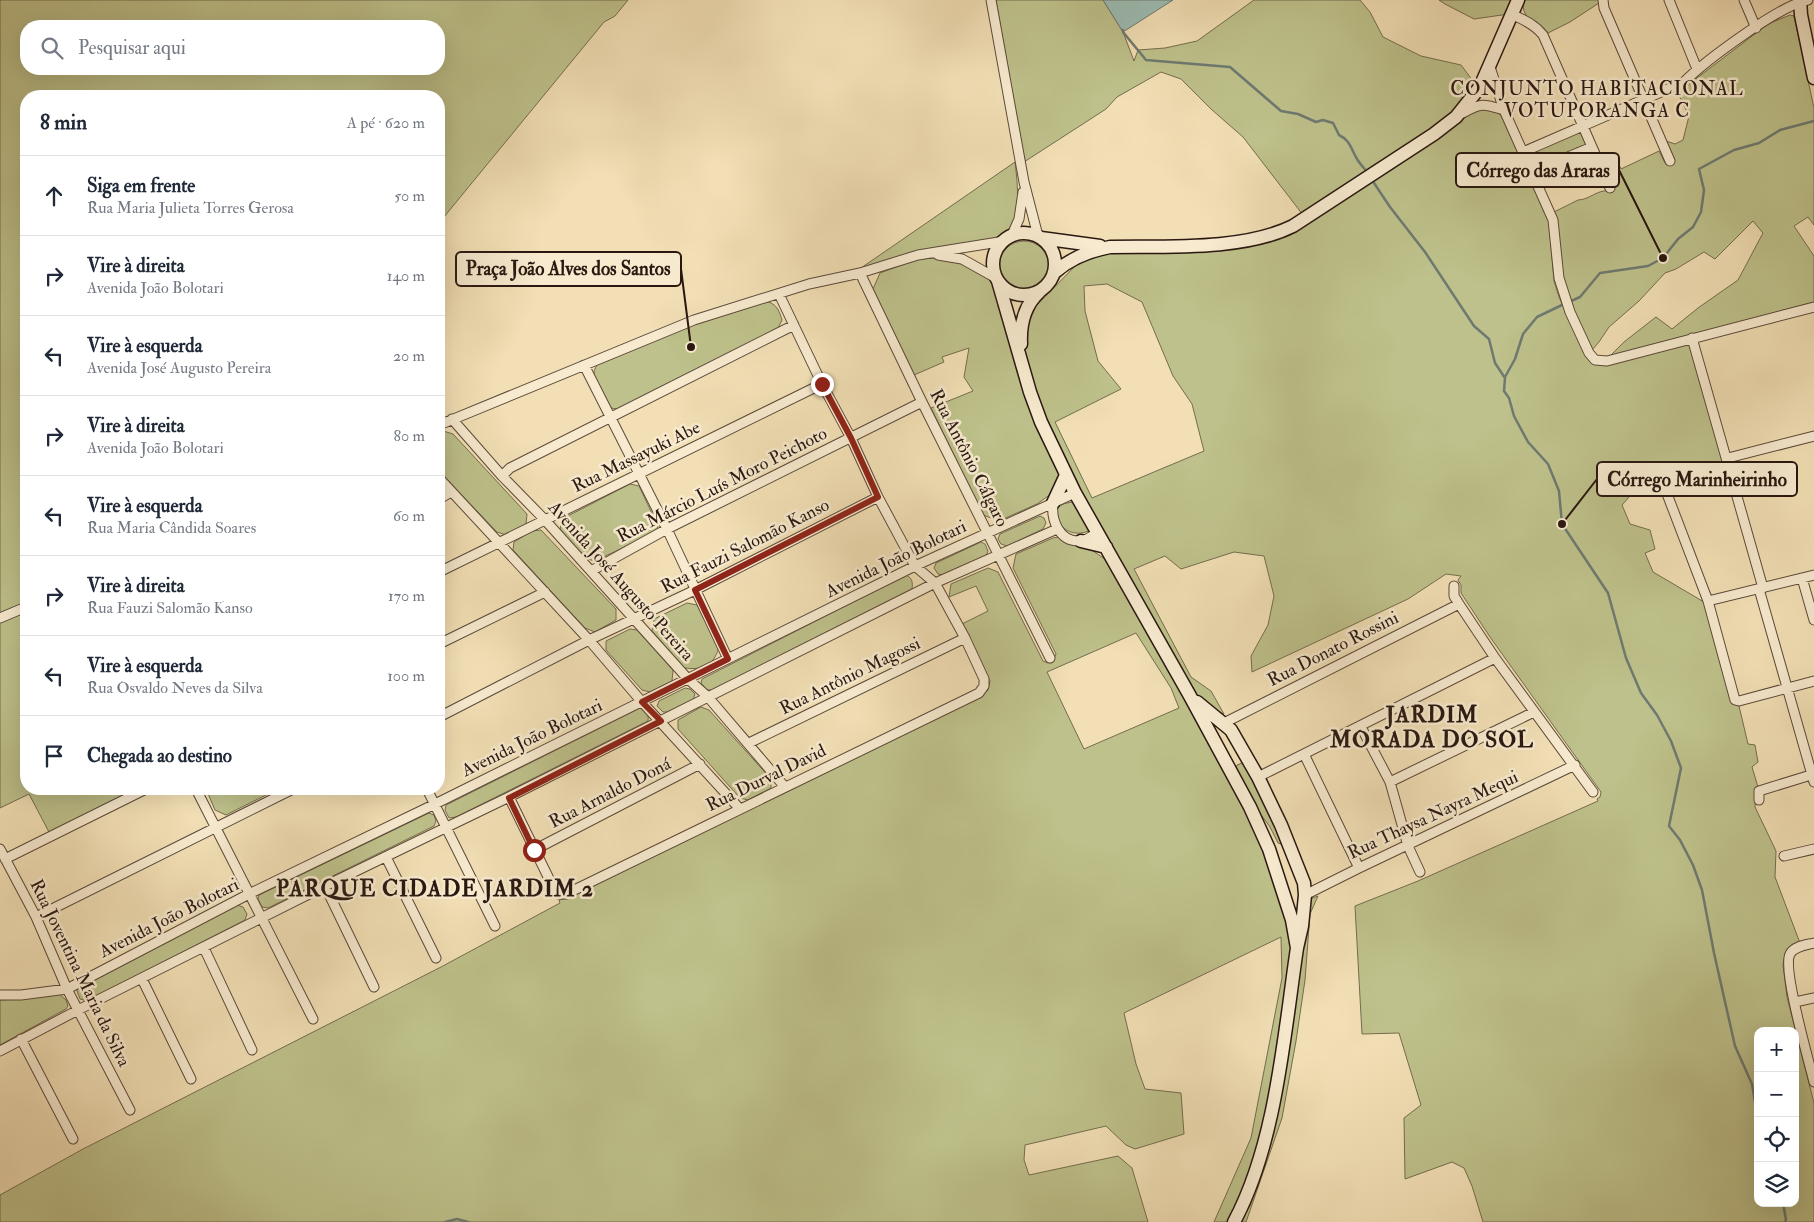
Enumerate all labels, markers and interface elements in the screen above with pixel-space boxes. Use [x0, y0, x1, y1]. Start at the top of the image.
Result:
search box [20, 20, 445, 75]
icon: search [38, 34, 66, 62]
text: Pesquisar aqui [78, 36, 186, 60]
district label: CONJUNTO HABITACIONAL VOTUPORANGA C [1450, 77, 1744, 123]
text: 8 min [40, 109, 87, 136]
text: A pé · 620 m [347, 113, 425, 133]
callout: Córrego das Araras [1456, 153, 1619, 187]
text: Córrego das Araras [1466, 159, 1610, 184]
text: Siga em frente [87, 174, 195, 198]
icon: ahead [40, 182, 68, 210]
text: 50 m [394, 186, 425, 206]
text: Rua Maria Julieta Torres Gerosa [87, 198, 294, 218]
callout: Praça João Alves dos Santos [456, 252, 681, 286]
text: Vire à direita [87, 254, 184, 278]
text: Praça João Alves dos Santos [466, 257, 671, 281]
icon: right [40, 262, 68, 290]
text: 140 m [387, 266, 425, 286]
text: Avenida João Bolotari [87, 278, 224, 298]
text: Vire à esquerda [87, 334, 202, 358]
icon: left [40, 342, 68, 370]
text: 20 m [393, 346, 425, 366]
text: Avenida José Augusto Pereira [87, 358, 271, 378]
route end [811, 373, 834, 396]
street label: Rua Antônio Cálgaro [924, 385, 1014, 531]
text: Vire à direita [87, 414, 184, 438]
street label: Rua Massayuki Abe [568, 416, 704, 498]
icon: right [40, 422, 68, 450]
street label: Rua Márcio Luís Moro Peichoto [613, 422, 831, 548]
text: 80 m [394, 426, 425, 446]
text: Avenida João Bolotari [87, 438, 224, 458]
callout: Córrego Marinheirinho [1597, 462, 1797, 496]
text: Córrego Marinheirinho [1607, 468, 1787, 493]
street label: Rua Fauzi Salomão Kanso [657, 493, 834, 599]
text: Vire à esquerda [87, 494, 202, 518]
street label: Avenida José Augusto Pereira [542, 496, 699, 666]
icon: left [40, 502, 68, 530]
text: 60 m [393, 506, 425, 526]
street label: Avenida João Bolotari [821, 515, 970, 604]
text: Rua Maria Cândida Soares [87, 518, 256, 538]
text: Vire à direita [87, 574, 184, 598]
icon: right [40, 582, 68, 610]
text: 170 m [388, 586, 425, 606]
text: Rua Fauzi Salomão Kanso [87, 598, 253, 618]
street label: Rua Donato Rossini [1264, 606, 1403, 692]
street label: Rua Antônio Magossi [776, 632, 924, 720]
text: Vire à esquerda [87, 654, 202, 678]
icon: left [40, 662, 68, 690]
text: 100 m [387, 666, 425, 686]
text: Rua Osvaldo Neves da Silva [87, 678, 263, 698]
street label: Avenida João Bolotari [457, 694, 606, 783]
district label: JARDIM MORADA DO SOL [1329, 701, 1534, 754]
street label: Rua Durval David [702, 739, 830, 817]
icon: arrive [40, 742, 68, 770]
text: Chegada ao destino [87, 744, 232, 768]
street label: Rua Arnaldo Doná [545, 752, 675, 834]
street label: Rua Thaysa Nayra Mequi [1344, 765, 1522, 865]
route start [523, 839, 546, 862]
street label: Avenida João Bolotari [94, 873, 243, 964]
street label: Rua Joventina Maria da Silva [25, 875, 136, 1071]
district label: PARQUE CIDADE JARDIM 2 [276, 875, 594, 904]
map controls [1754, 1027, 1799, 1207]
button: + [1754, 1027, 1799, 1072]
button: − [1754, 1072, 1799, 1117]
button: locate [1754, 1117, 1799, 1162]
button: layers [1754, 1162, 1799, 1207]

